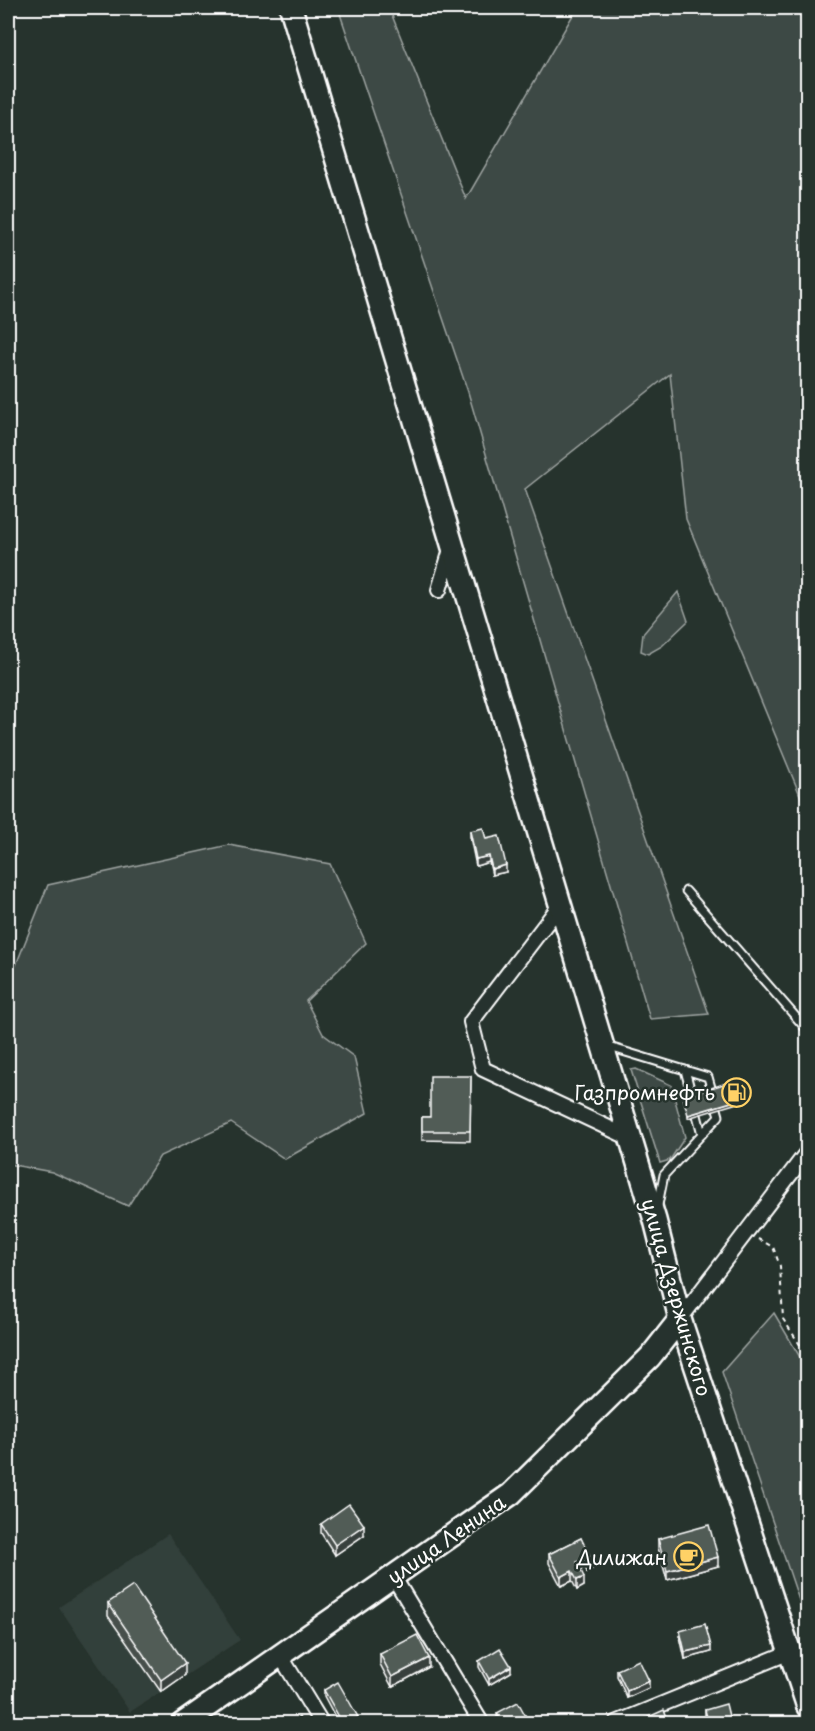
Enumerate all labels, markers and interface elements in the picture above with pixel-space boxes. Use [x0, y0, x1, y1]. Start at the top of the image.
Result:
fuel station icon: Газпромнефть [720, 1076, 752, 1108]
place label: Газпромнефть [574, 1077, 715, 1107]
street label: улица Дзержинского [634, 1195, 720, 1399]
street label: улица Ленина [381, 1487, 512, 1591]
cafe icon: Дилижан [672, 1541, 704, 1573]
place label: Дилижан [576, 1542, 667, 1572]

